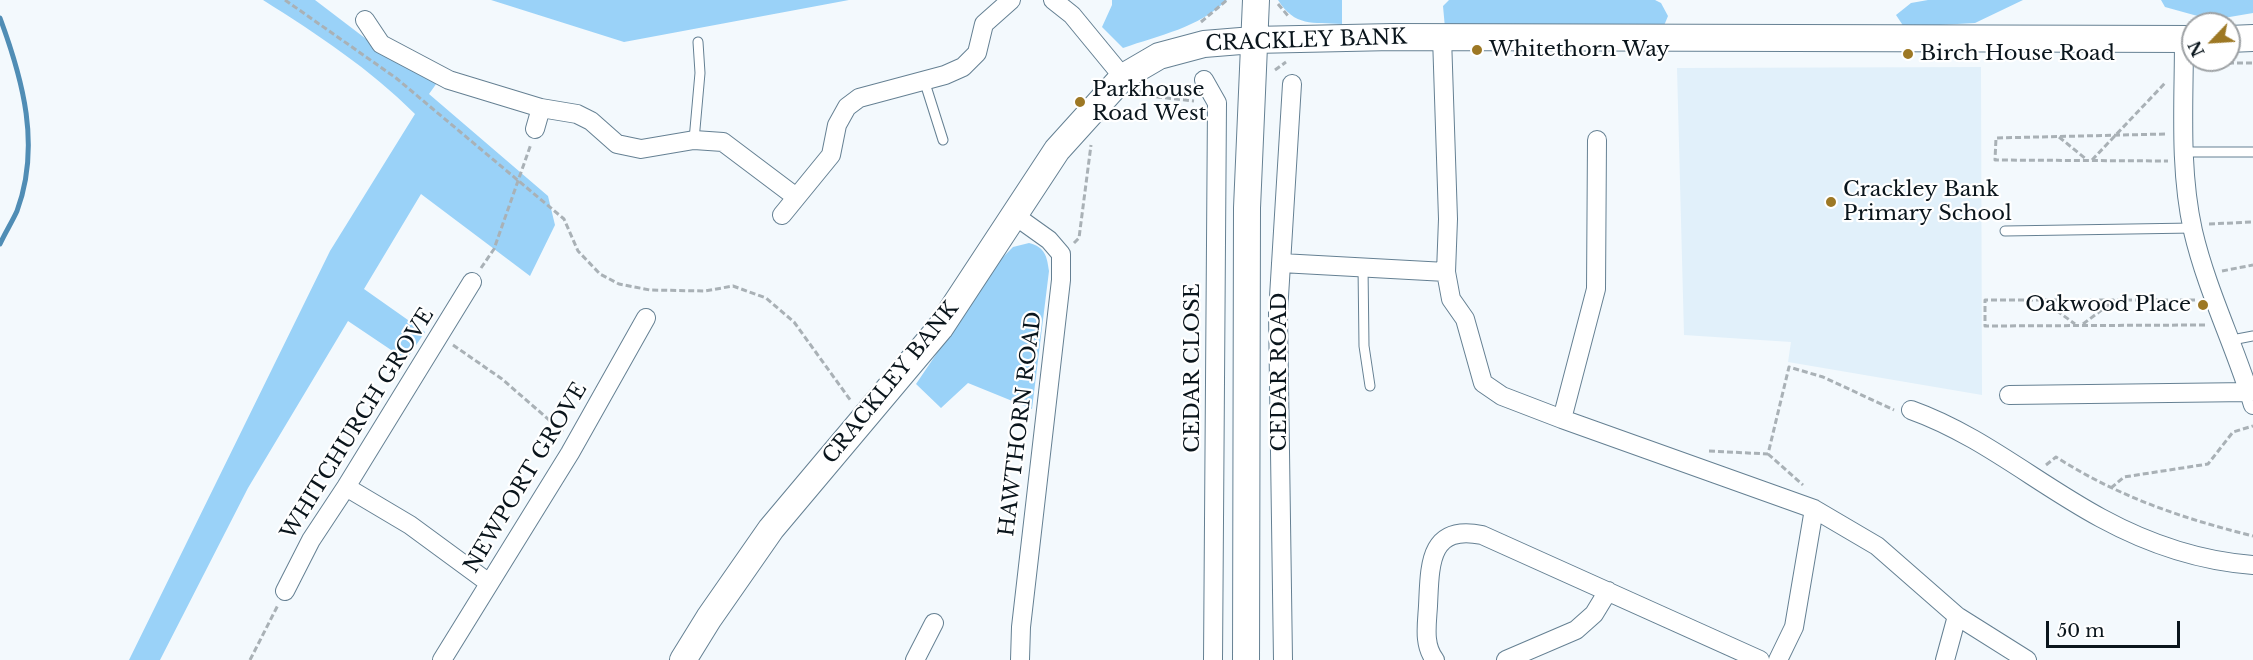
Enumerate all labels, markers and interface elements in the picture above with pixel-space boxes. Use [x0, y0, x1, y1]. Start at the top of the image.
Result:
north arrow [2181, 12, 2241, 72]
street label: CRACKLEY BANK [1205, 25, 1407, 57]
place label: Whitethorn Way [1489, 37, 1670, 63]
text: N [2184, 38, 2209, 60]
place label: Birch House Road [1920, 41, 2115, 67]
marker: Whitethorn Way [1470, 43, 1484, 57]
marker: Birch House Road [1901, 47, 1915, 61]
place label: Parkhouse Road West [1092, 77, 1206, 127]
marker: Parkhouse Road West [1073, 95, 1087, 109]
place label: Crackley Bank Primary School [1843, 177, 2012, 227]
marker: Crackley Bank Primary School [1824, 195, 1838, 209]
street label: CEDAR CLOSE [1180, 283, 1206, 453]
street label: CEDAR ROAD [1267, 292, 1293, 452]
place label: Oakwood Place [2025, 292, 2191, 318]
street label: CRACKLEY BANK [818, 297, 964, 469]
marker: Oakwood Place [2196, 298, 2210, 312]
street label: WHITCHURCH GROVE [276, 304, 440, 544]
street label: HAWTHORN ROAD [995, 310, 1047, 538]
street label: NEWPORT GROVE [459, 378, 593, 578]
scale bar [2049, 609, 2182, 647]
text: 50 m [2057, 620, 2105, 642]

